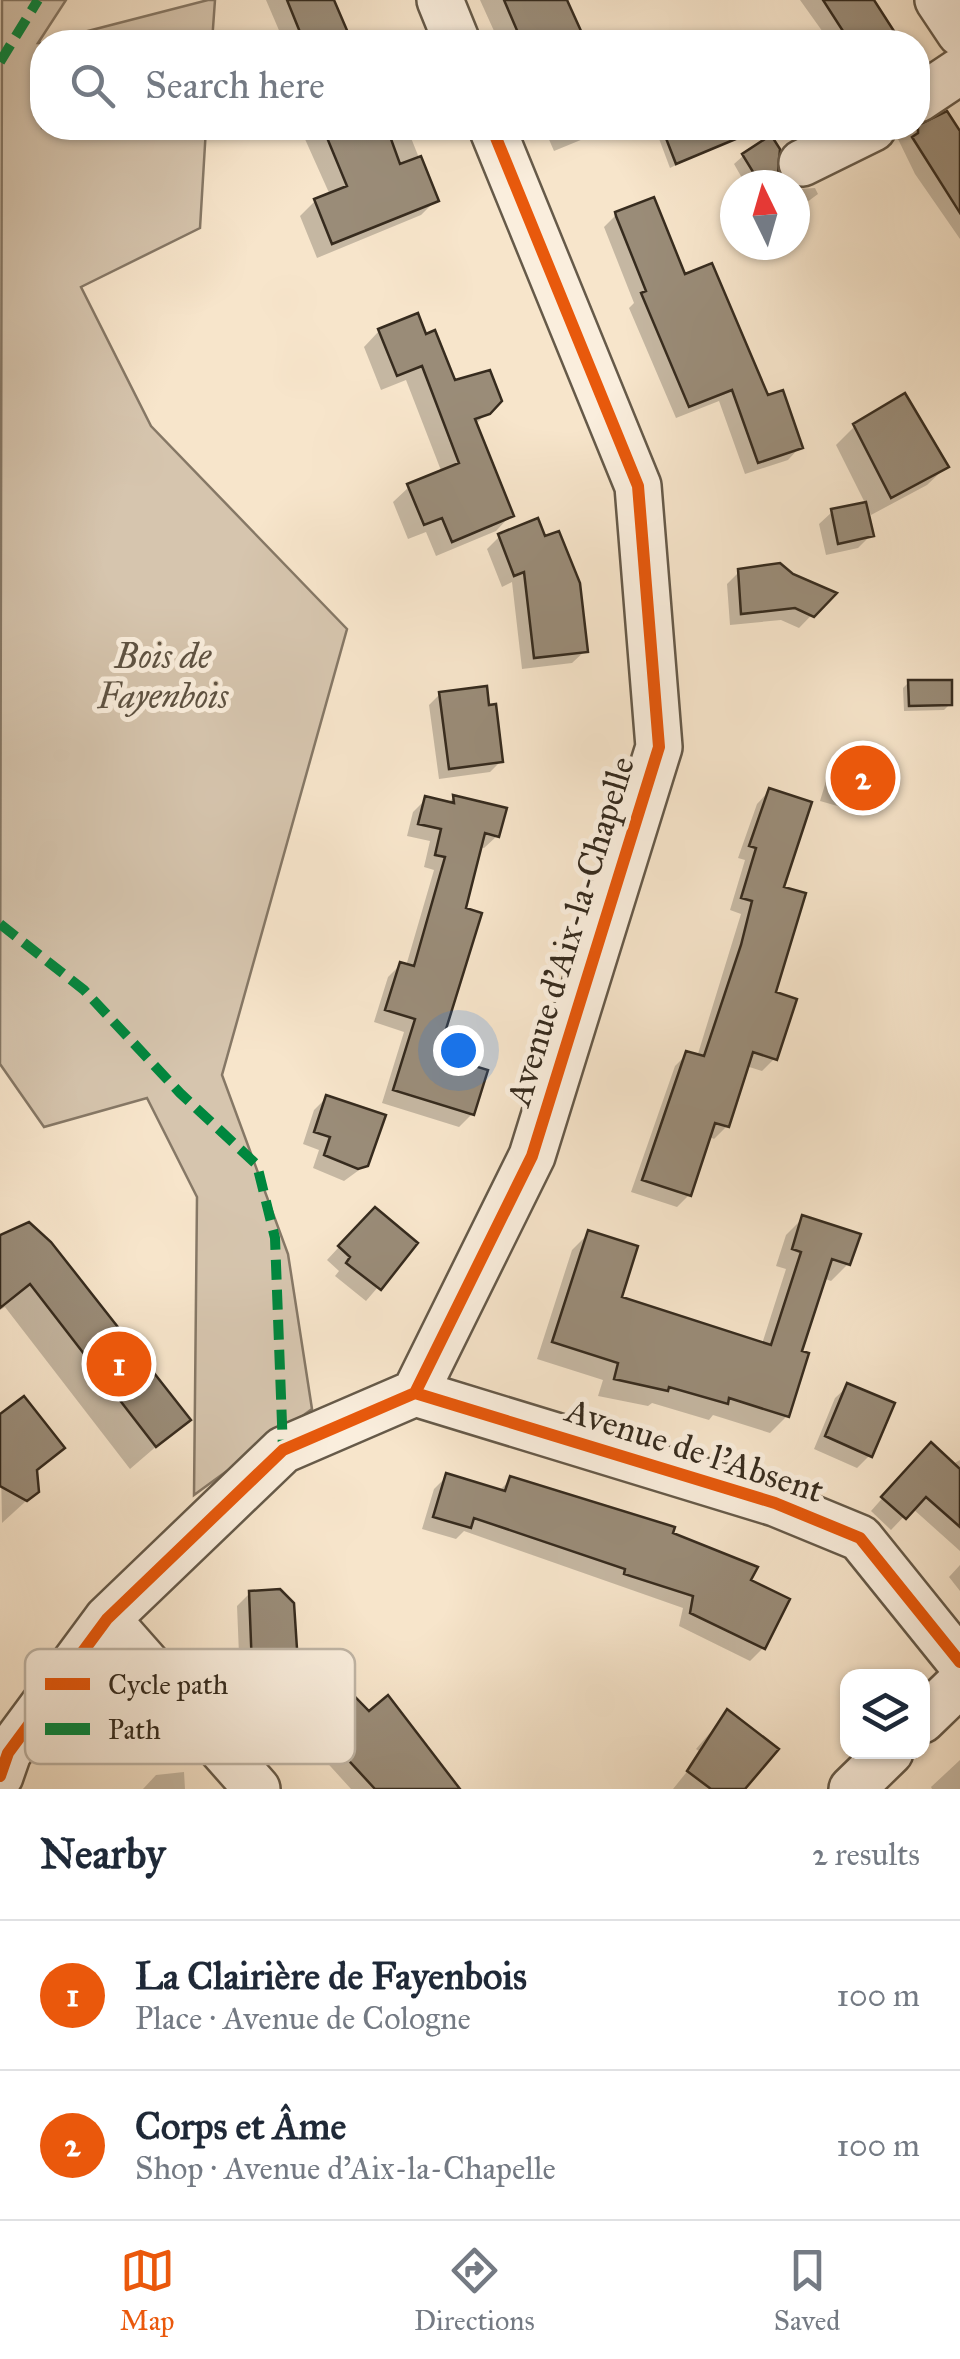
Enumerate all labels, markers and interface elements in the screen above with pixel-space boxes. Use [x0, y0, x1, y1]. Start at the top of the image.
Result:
search box [30, 30, 930, 140]
icon: search [65, 58, 120, 113]
text: Search here [145, 62, 325, 108]
north arrow [720, 170, 810, 260]
park label: Bois de Fayenbois [97, 635, 229, 718]
pin: 2 [830, 740, 896, 816]
street label: Avenue d'Aix-la-Chapelle [496, 751, 644, 1113]
your location [433, 1025, 484, 1076]
pin: 1 [86, 1326, 152, 1402]
street label: Avenue de l'Absent [559, 1388, 829, 1512]
legend [25, 1649, 355, 1764]
text: Cycle path [108, 1667, 229, 1702]
map controls [840, 1669, 930, 1759]
button: layers [840, 1669, 930, 1759]
text: Path [108, 1712, 161, 1747]
text: Nearby [40, 1828, 165, 1880]
text: 2 results [812, 1835, 920, 1874]
text: La Clairière de Fayenbois [135, 1953, 527, 1999]
text: 1 [66, 1976, 79, 2015]
text: 100 m [836, 1976, 920, 2015]
text: Place · Avenue de Cologne [135, 1999, 471, 2038]
text: Corps et Âme [135, 2103, 346, 2149]
text: 2 [65, 2126, 80, 2165]
text: 100 m [836, 2126, 920, 2165]
text: Shop · Avenue d'Aix-la-Chapelle [135, 2149, 556, 2188]
tab: Map [120, 2243, 175, 2338]
tab: Directions [414, 2243, 535, 2338]
tab: Saved [774, 2243, 840, 2338]

